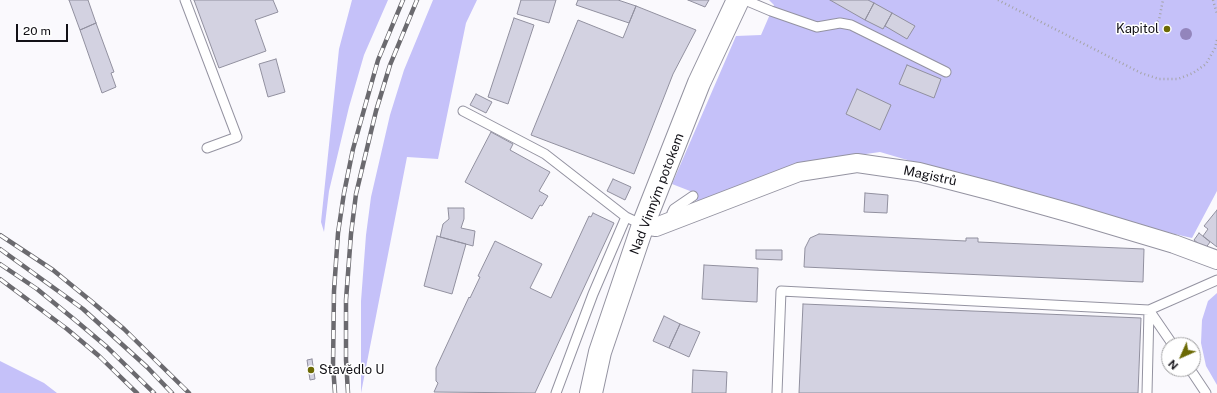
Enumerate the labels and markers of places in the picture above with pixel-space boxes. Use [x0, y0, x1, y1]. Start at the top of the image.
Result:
place label: Kapitol [1116, 21, 1159, 37]
marker: Kapitol [1162, 24, 1172, 34]
place label: Stavědlo U [319, 362, 384, 378]
marker: Stavědlo U [306, 365, 316, 375]

